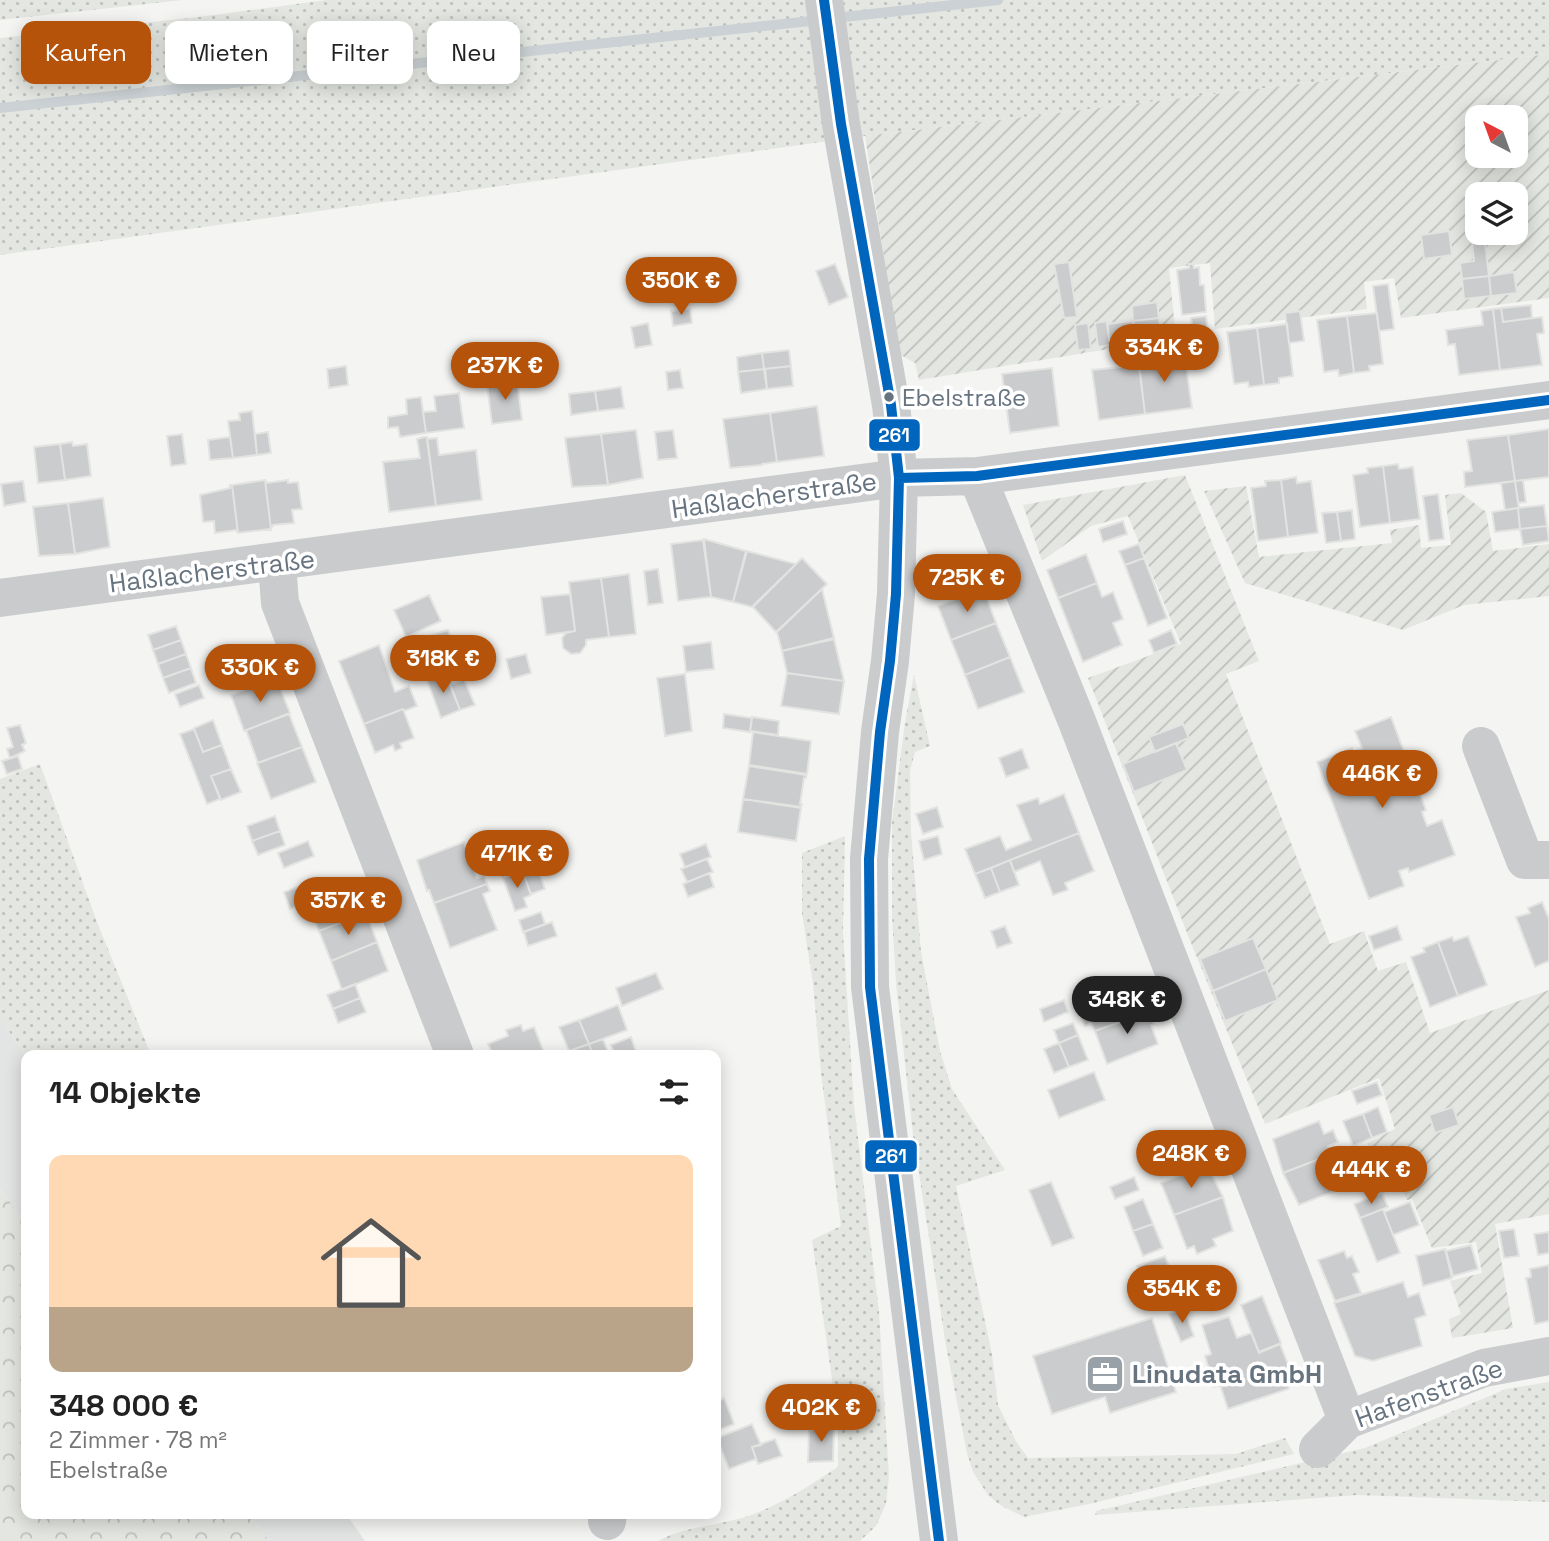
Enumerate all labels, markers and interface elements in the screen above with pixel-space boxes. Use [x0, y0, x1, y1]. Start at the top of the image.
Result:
chip: Kaufen [21, 21, 151, 84]
chip: Mieten [165, 21, 293, 84]
chip: Filter [307, 21, 413, 84]
chip: Neu [427, 21, 520, 84]
north arrow [1465, 105, 1528, 168]
map controls [1465, 105, 1528, 245]
button: layers [1465, 182, 1528, 245]
pin: 350K € [624, 258, 738, 317]
text: 350K € [642, 265, 720, 295]
pin: 334K € [1107, 324, 1221, 384]
text: 334K € [1125, 332, 1203, 362]
pin: 237K € [448, 342, 562, 402]
text: 237K € [467, 350, 543, 380]
place label: Ebelstraße [902, 382, 1026, 413]
marker: Ebelstraße [882, 390, 896, 404]
line badge: 261 [868, 418, 921, 452]
text: 261 [878, 423, 910, 448]
street label: Haßlacherstraße [669, 464, 879, 526]
street label: Haßlacherstraße [107, 542, 317, 600]
pin: 725K € [910, 554, 1024, 614]
text: 725K € [929, 562, 1005, 592]
pin: 318K € [386, 636, 500, 695]
text: 318K € [406, 643, 480, 673]
pin: 330K € [203, 644, 317, 704]
text: 330K € [221, 652, 299, 682]
pin: 446K € [1325, 750, 1439, 810]
text: 446K € [1342, 758, 1422, 788]
pin: 471K € [460, 830, 574, 890]
text: 471K € [481, 838, 553, 868]
pin: 357K € [291, 878, 405, 937]
text: 357K € [310, 885, 386, 915]
pin: 348K € [1070, 976, 1184, 1036]
text: 348K € [1088, 984, 1166, 1014]
text: 14 Objekte [49, 1073, 201, 1112]
icon: filters [655, 1073, 693, 1111]
pin: 248K € [1134, 1130, 1248, 1190]
text: 248K € [1152, 1138, 1230, 1168]
line badge: 261 [864, 1139, 918, 1173]
text: 261 [875, 1144, 907, 1169]
pin: 444K € [1314, 1146, 1428, 1206]
text: 444K € [1331, 1154, 1411, 1184]
icon: home [308, 1200, 434, 1326]
pin: 354K € [1125, 1266, 1239, 1325]
text: 354K € [1143, 1273, 1221, 1303]
street label: Hafenstraße [1350, 1351, 1508, 1435]
office icon: Linudata GmbH [1084, 1353, 1126, 1395]
place label: Linudata GmbH [1132, 1357, 1322, 1391]
pin: 402K € [764, 1384, 878, 1444]
text: 348 000 € [49, 1386, 198, 1425]
text: 402K € [781, 1392, 861, 1422]
text: 2 Zimmer · 78 m² [49, 1425, 227, 1455]
text: Ebelstraße [49, 1455, 168, 1485]

